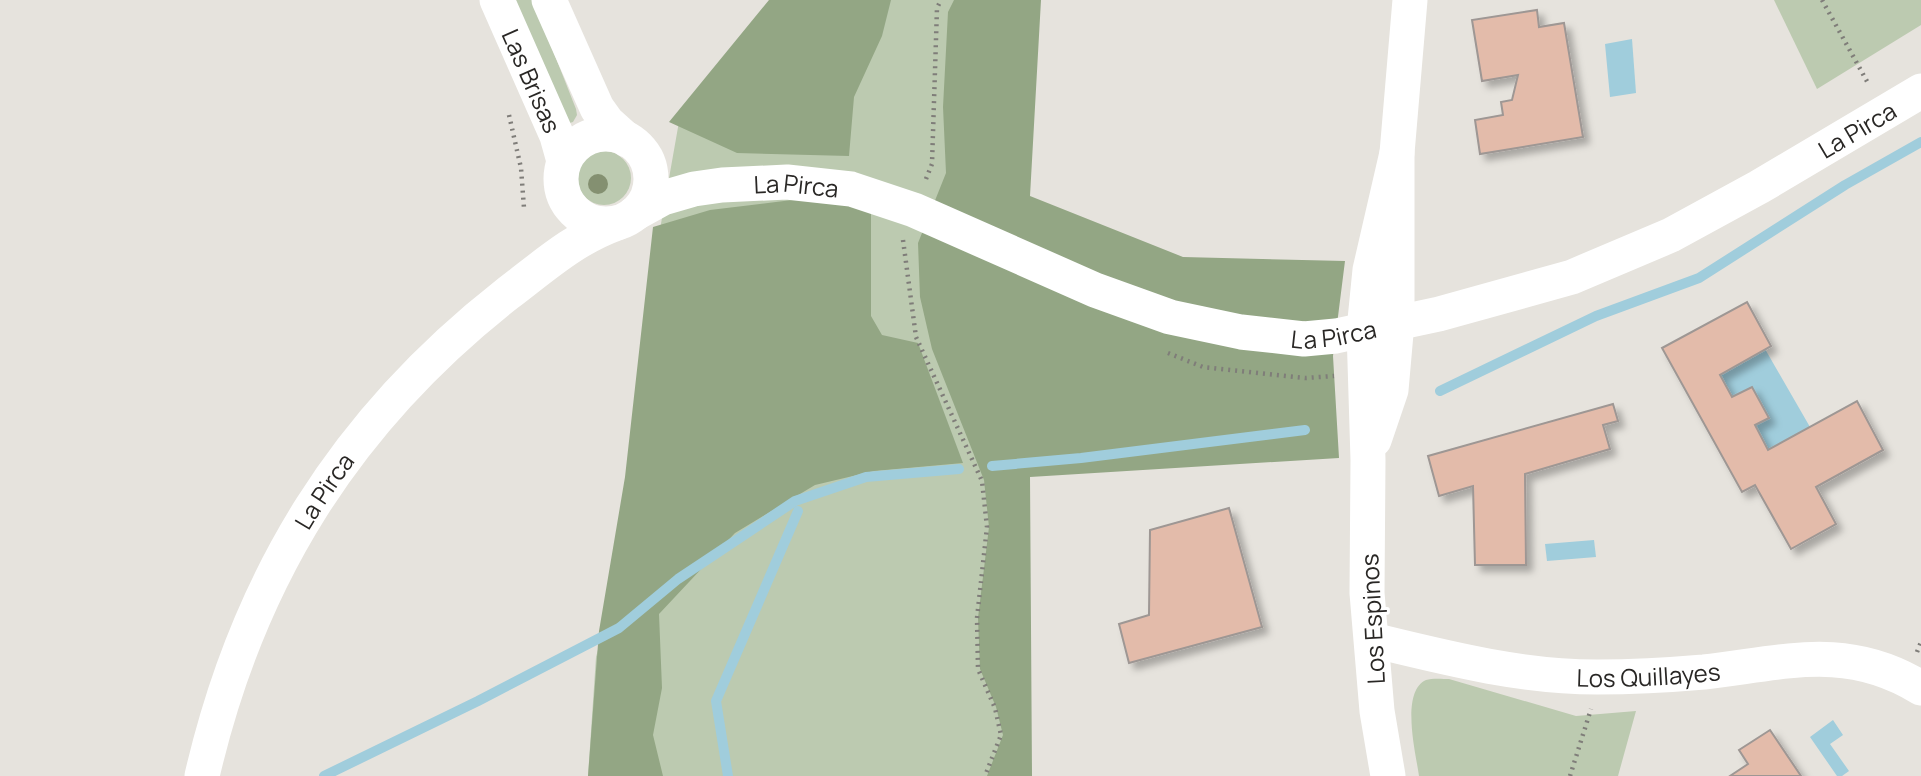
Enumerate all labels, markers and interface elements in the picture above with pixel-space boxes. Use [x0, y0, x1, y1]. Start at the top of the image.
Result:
street label: Las Brisas [495, 23, 570, 138]
street label: La Pirca [1812, 93, 1902, 165]
street label: La Pirca [753, 165, 840, 204]
street label: La Pirca [1289, 311, 1379, 355]
street label: La Pirca [286, 445, 361, 535]
street label: Los Espinos [1352, 553, 1392, 685]
street label: Los Quillayes [1576, 654, 1722, 694]

